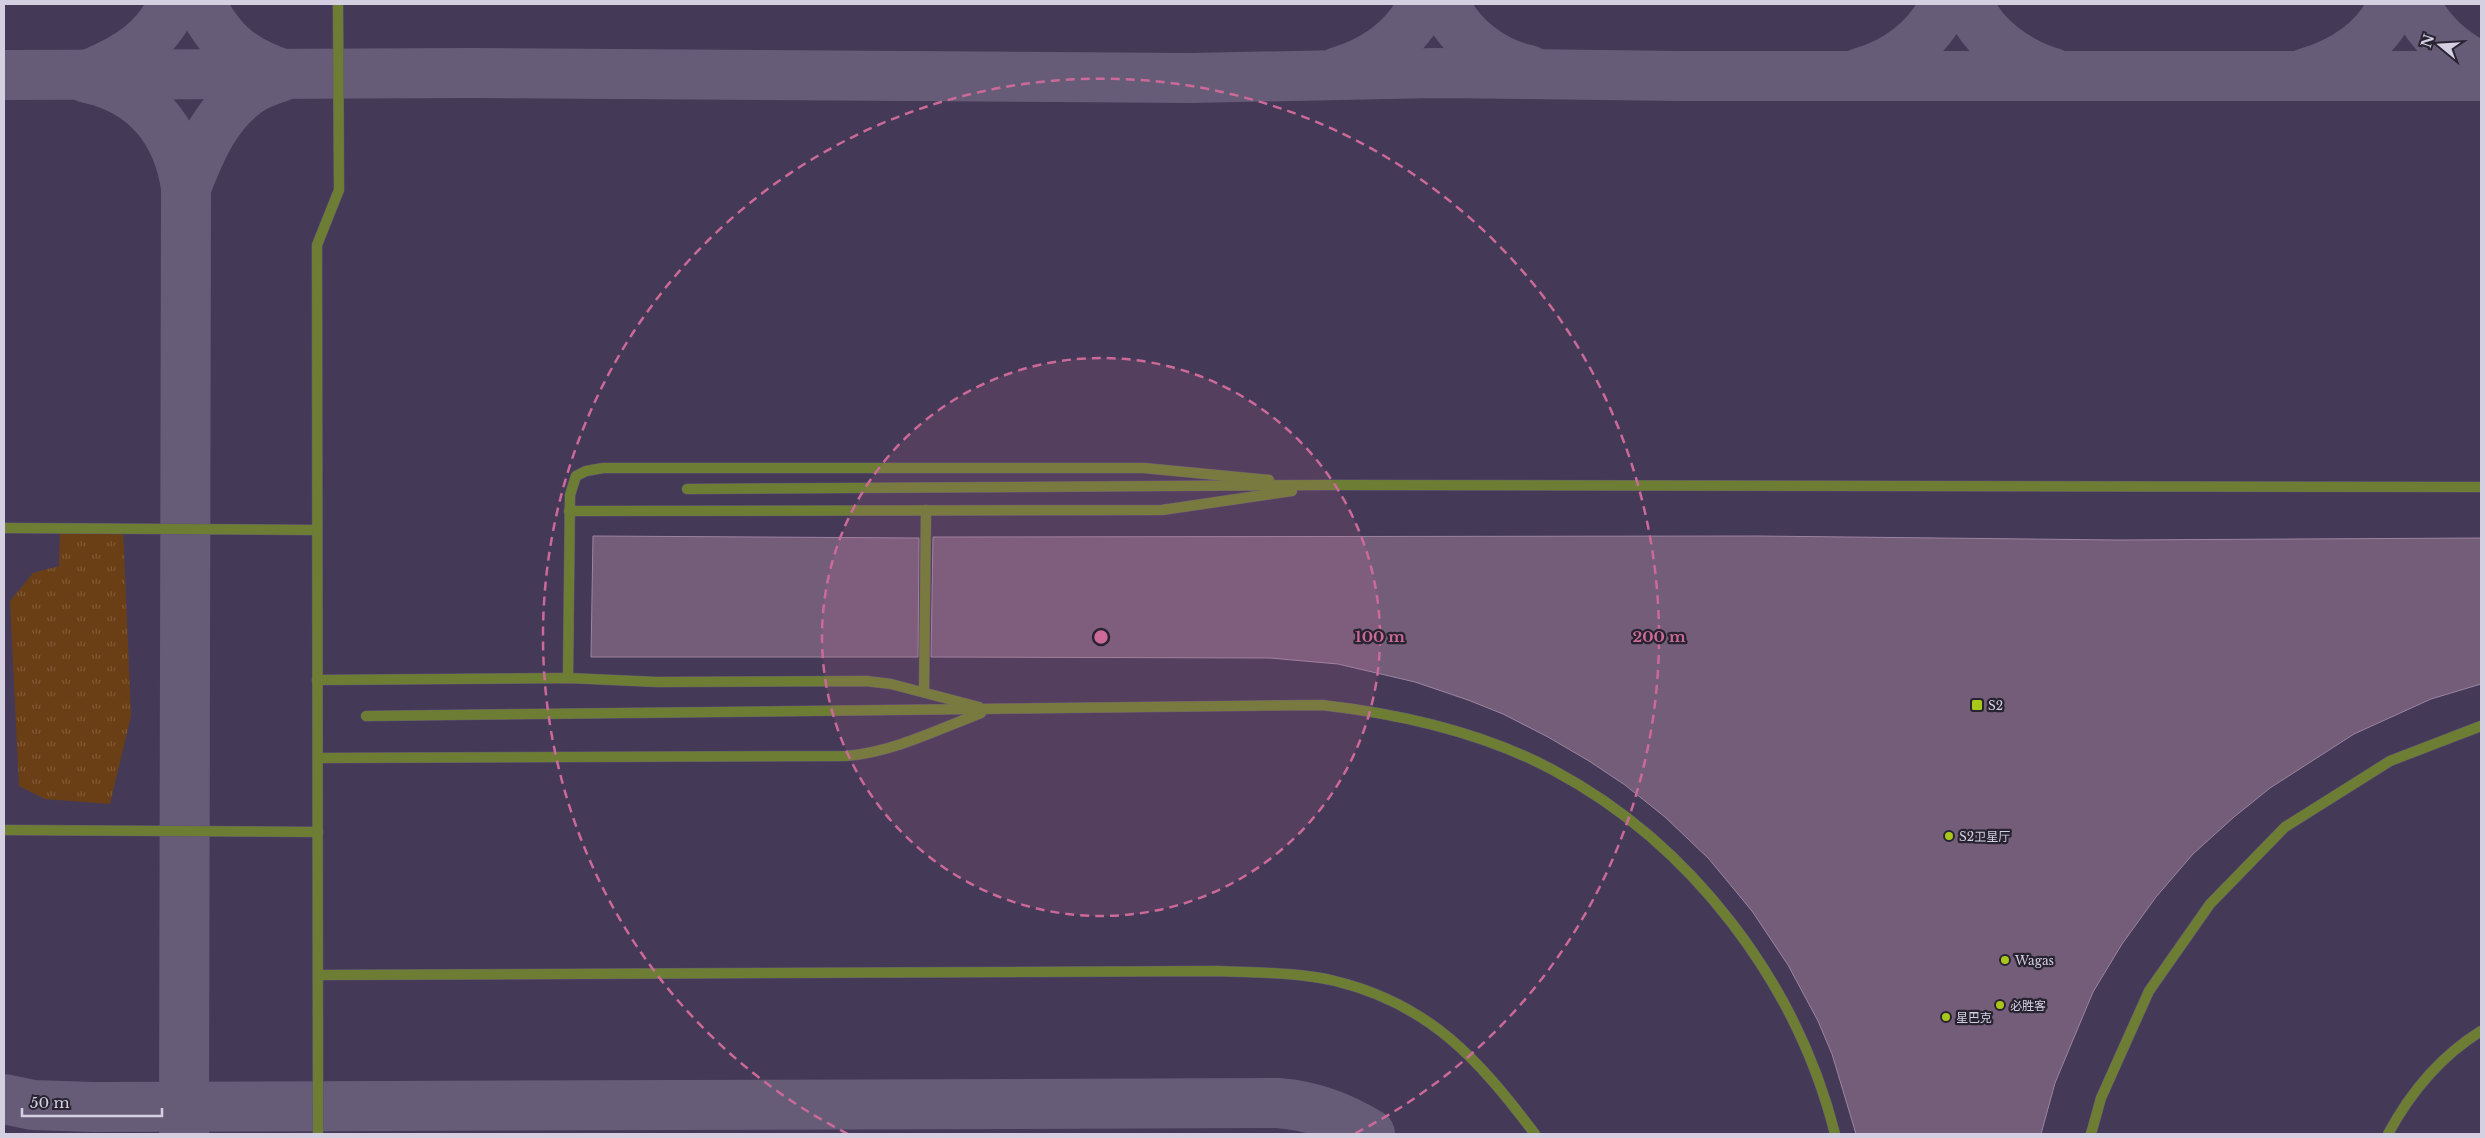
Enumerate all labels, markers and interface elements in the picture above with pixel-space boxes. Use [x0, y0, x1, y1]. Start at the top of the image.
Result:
north arrow [2415, 20, 2465, 70]
text: N [2417, 32, 2438, 50]
text: 100 m [1355, 627, 1405, 646]
text: 200 m [1633, 627, 1686, 646]
centre of rings [1092, 628, 1110, 646]
marker: S2 [1970, 698, 1984, 712]
place label: S2 [1988, 698, 2003, 713]
place label: S2卫星厅 [1959, 829, 2010, 844]
marker: S2卫星厅 [1943, 830, 1955, 842]
place label: Wagas [2014, 953, 2054, 968]
marker: Wagas [1999, 954, 2011, 966]
place label: 必胜客 [2010, 998, 2046, 1013]
marker: 必胜客 [1994, 999, 2006, 1011]
place label: 星巴克 [1956, 1010, 1992, 1025]
marker: 星巴克 [1940, 1011, 1952, 1023]
scale bar [22, 1086, 162, 1118]
text: 50 m [30, 1093, 70, 1112]

